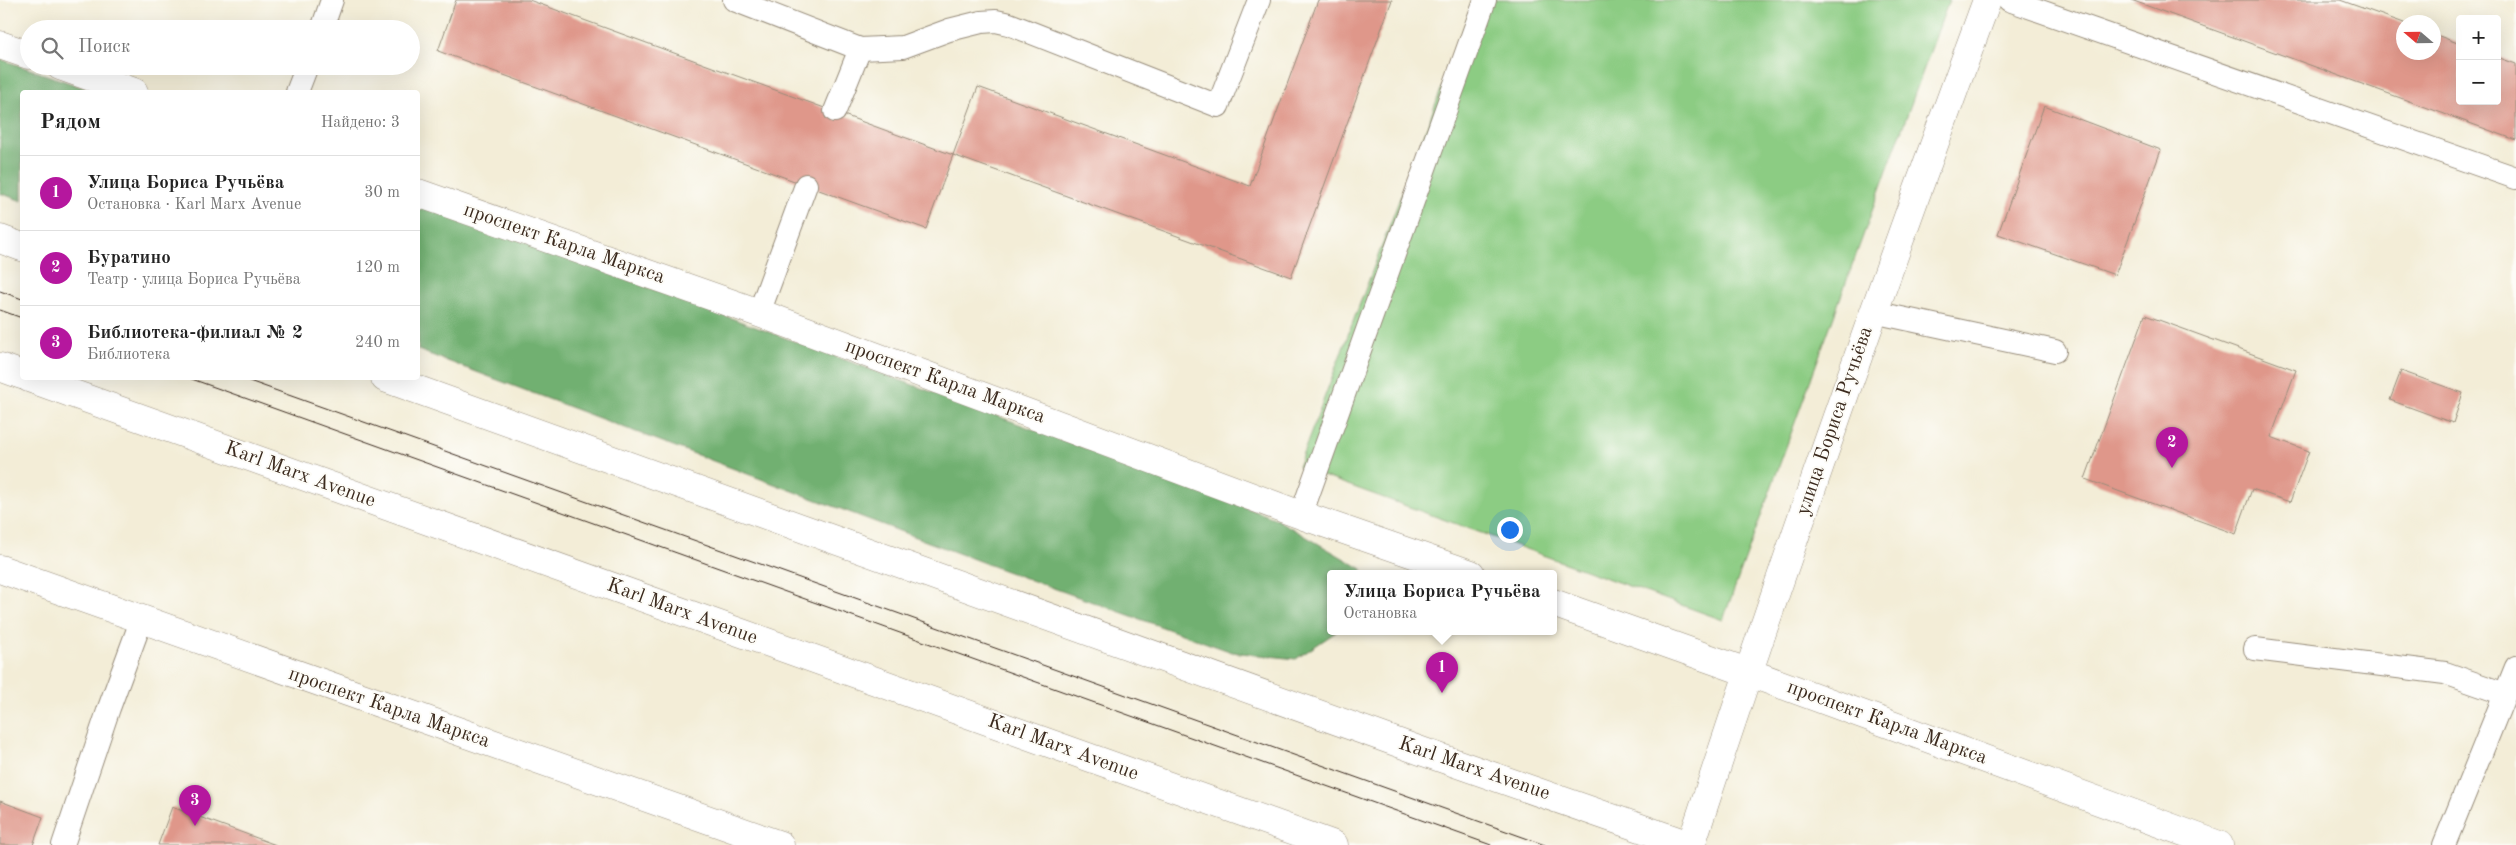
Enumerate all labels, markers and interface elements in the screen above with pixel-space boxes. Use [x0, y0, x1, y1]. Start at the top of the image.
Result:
north arrow [2396, 15, 2441, 60]
map controls [2456, 15, 2501, 105]
button: + [2456, 15, 2501, 60]
search box [20, 20, 420, 75]
icon: search [38, 34, 66, 62]
text: Поиск [78, 38, 130, 57]
button: − [2456, 60, 2501, 105]
text: Рядом [40, 112, 101, 133]
text: Найдено: 3 [321, 115, 400, 131]
text: Улица Бориса Ручьёва [87, 174, 285, 193]
text: 1 [51, 185, 61, 201]
text: 30 m [364, 185, 400, 201]
text: Остановка · Karl Marx Avenue [87, 197, 301, 213]
street label: проспект Карла Маркса [461, 200, 667, 288]
text: Буратино [87, 249, 171, 268]
text: 2 [51, 260, 61, 276]
text: 120 m [355, 260, 400, 276]
text: Театр · улица Бориса Ручьёва [87, 272, 301, 288]
text: Библиотека-филиал № 2 [87, 324, 303, 343]
street label: улица Бориса Ручьёва [1793, 324, 1877, 518]
text: 3 [51, 335, 61, 351]
text: 240 m [355, 335, 400, 351]
street label: проспект Карла Маркса [842, 336, 1048, 428]
text: Библиотека [87, 347, 170, 363]
pin: 2 [2156, 427, 2188, 468]
street label: Karl Marx Avenue [222, 438, 378, 512]
your location [1497, 517, 1523, 543]
popup [1327, 570, 1557, 635]
street label: Karl Marx Avenue [604, 575, 760, 649]
text: Улица Бориса Ручьёва [1343, 583, 1541, 602]
text: Остановка [1343, 606, 1417, 622]
pin: 1 [1426, 652, 1458, 693]
street label: проспект Карла Маркса [286, 664, 492, 752]
street label: проспект Карла Маркса [1784, 677, 1990, 769]
street label: Karl Marx Avenue [985, 711, 1141, 785]
street label: Karl Marx Avenue [1396, 734, 1552, 804]
pin: 3 [179, 785, 211, 826]

